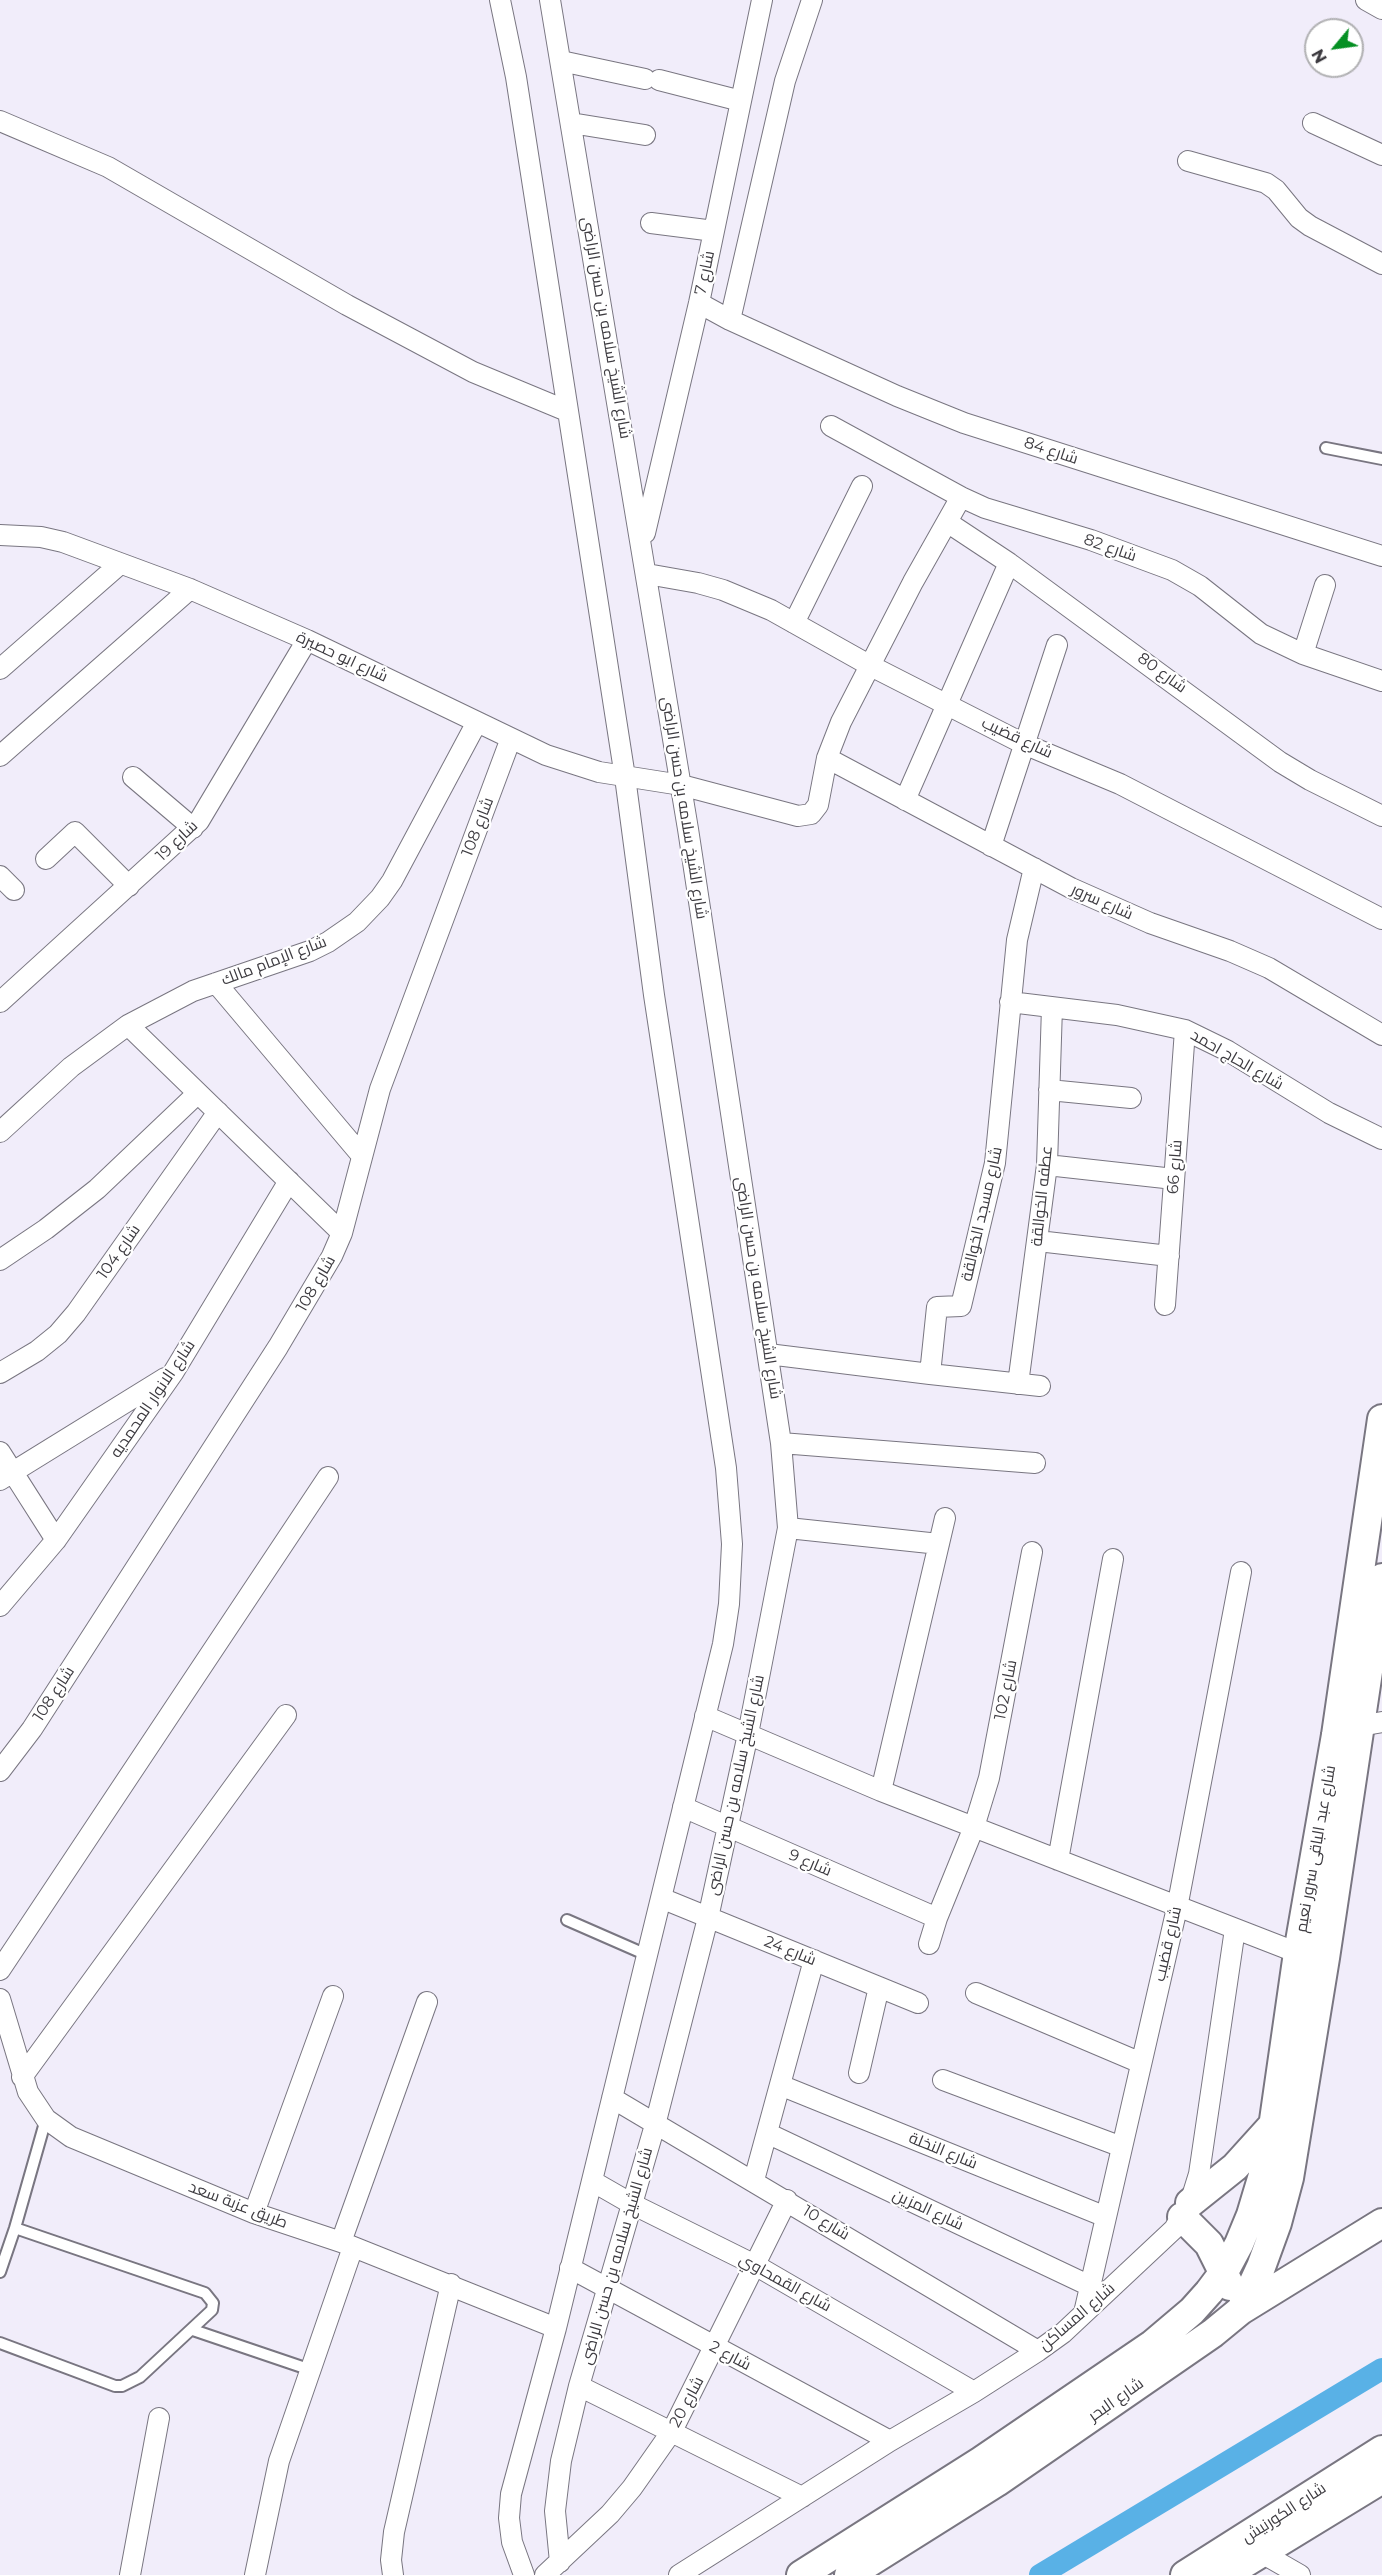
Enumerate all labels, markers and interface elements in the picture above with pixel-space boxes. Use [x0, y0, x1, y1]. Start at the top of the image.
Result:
north arrow [1304, 18, 1364, 78]
text: N [1308, 46, 1331, 66]
street label: شارع الشيخ سلامه بن حسن الراضى [577, 216, 635, 440]
street label: شارع 7 [691, 249, 719, 297]
street label: شارع 84 [1021, 433, 1081, 469]
street label: شارع 82 [1081, 530, 1139, 566]
street label: شارع ابو حصيرة [293, 627, 391, 687]
street label: شارع 80 [1134, 649, 1190, 697]
street label: شارع الشيخ سلامه بن حسن الراضى [657, 695, 711, 921]
street label: شارع قضيب [978, 713, 1056, 763]
street label: شارع 108 [458, 795, 498, 859]
street label: شارع 19 [152, 816, 202, 866]
street label: شارع سرور [1068, 880, 1136, 924]
street label: شارع الإمام مالك [219, 932, 329, 990]
street label: شارع الحاج احمد [1187, 1026, 1287, 1094]
street label: شارع 66 [1164, 1139, 1186, 1195]
street label: شارع مسجد الخوالقة [957, 1145, 1007, 1283]
street label: عطفه الخوالقة [1027, 1145, 1057, 1247]
street label: شارع الشيخ سلامه بن حسن الراضى [731, 1175, 785, 1401]
street label: شارع 104 [93, 1221, 145, 1283]
street label: شارع 108 [292, 1252, 340, 1316]
street label: شارع الانوار المحمديه [106, 1336, 200, 1462]
street label: شارع 102 [991, 1658, 1021, 1722]
street label: شارع 108 [29, 1663, 79, 1725]
street label: شارع الشيخ سلامه بن حسن الراضى [703, 1673, 769, 1897]
street label: شارع عبد الباقى سرور نعيم [1292, 1764, 1340, 1934]
street label: شارع 9 [786, 1845, 834, 1881]
street label: شارع قضيب [1150, 1905, 1186, 1983]
street label: شارع 24 [761, 1932, 819, 1970]
street label: شارع النخلة [906, 2129, 980, 2173]
street label: شارع الشيخ سلامه بن حسن الراضى [577, 2145, 657, 2367]
street label: طريق عزبة سعد [186, 2177, 290, 2233]
street label: شارع المزين [889, 2185, 967, 2235]
street label: شارع 10 [799, 2201, 853, 2245]
street label: شارع القمحاوي [736, 2250, 834, 2316]
street label: شارع المساكن [1035, 2279, 1119, 2355]
street label: شارع 2 [706, 2337, 754, 2375]
street label: شارع 20 [666, 2373, 708, 2431]
street label: شارع البحر [1085, 2374, 1147, 2426]
street label: شارع الكورنيش [1238, 2479, 1330, 2547]

